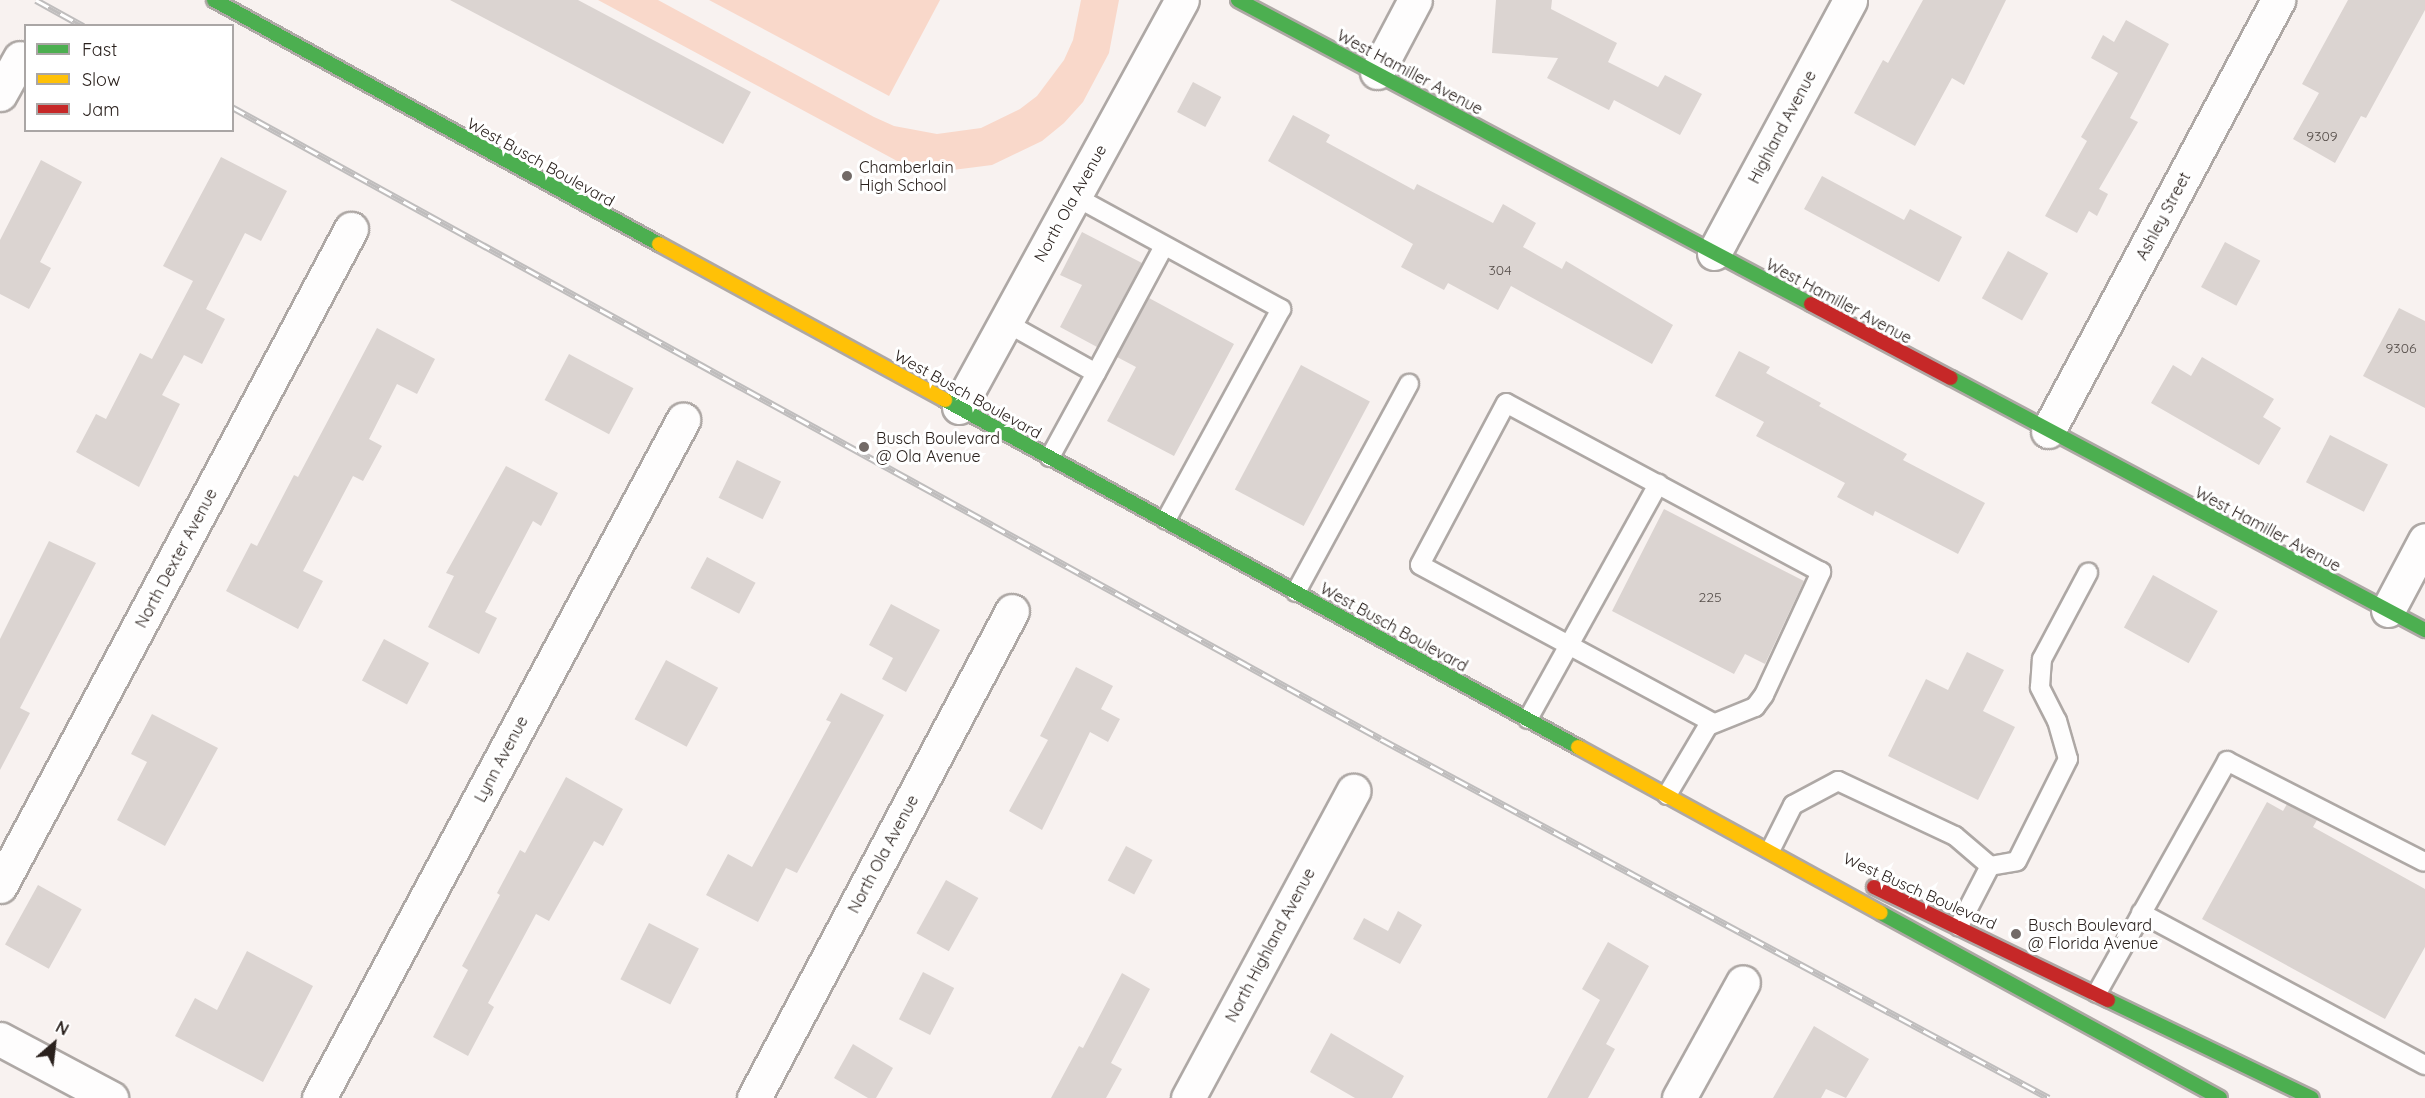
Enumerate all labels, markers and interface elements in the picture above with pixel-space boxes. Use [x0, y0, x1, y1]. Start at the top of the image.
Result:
legend [24, 24, 234, 132]
street label: West Hamiller Avenue [1334, 25, 1486, 119]
text: Fast [82, 38, 117, 61]
street label: Highland Avenue [1744, 67, 1820, 187]
text: Slow [82, 68, 120, 91]
text: Jam [82, 98, 120, 121]
street label: West Busch Boulevard [464, 113, 618, 211]
house number: 9309 [2306, 128, 2338, 144]
street label: North Ola Avenue [1030, 141, 1110, 265]
place label: Chamberlain High School [859, 157, 954, 195]
marker: Chamberlain High School [840, 169, 854, 183]
street label: Ashley Street [2132, 169, 2194, 263]
street label: West Hamiller Avenue [1763, 254, 1915, 348]
house number: 304 [1488, 262, 1512, 278]
house number: 9306 [2385, 340, 2417, 356]
street label: West Busch Boulevard [891, 345, 1045, 443]
place label: Busch Boulevard @ Ola Avenue [876, 428, 1000, 466]
marker: Busch Boulevard @ Ola Avenue [857, 440, 871, 454]
street label: West Hamiller Avenue [2192, 482, 2344, 576]
street label: North Dexter Avenue [131, 485, 221, 631]
street label: West Busch Boulevard [1317, 578, 1471, 676]
house number: 225 [1698, 589, 1722, 605]
street label: Lynn Avenue [470, 713, 532, 805]
street label: North Ola Avenue [844, 792, 922, 916]
street label: West Busch Boulevard [1840, 849, 2000, 933]
street label: North Highland Avenue [1221, 865, 1319, 1025]
place label: Busch Boulevard @ Florida Avenue [2028, 915, 2158, 953]
marker: Busch Boulevard @ Florida Avenue [2009, 927, 2023, 941]
north arrow [24, 1014, 84, 1074]
text: N [53, 1017, 72, 1040]

